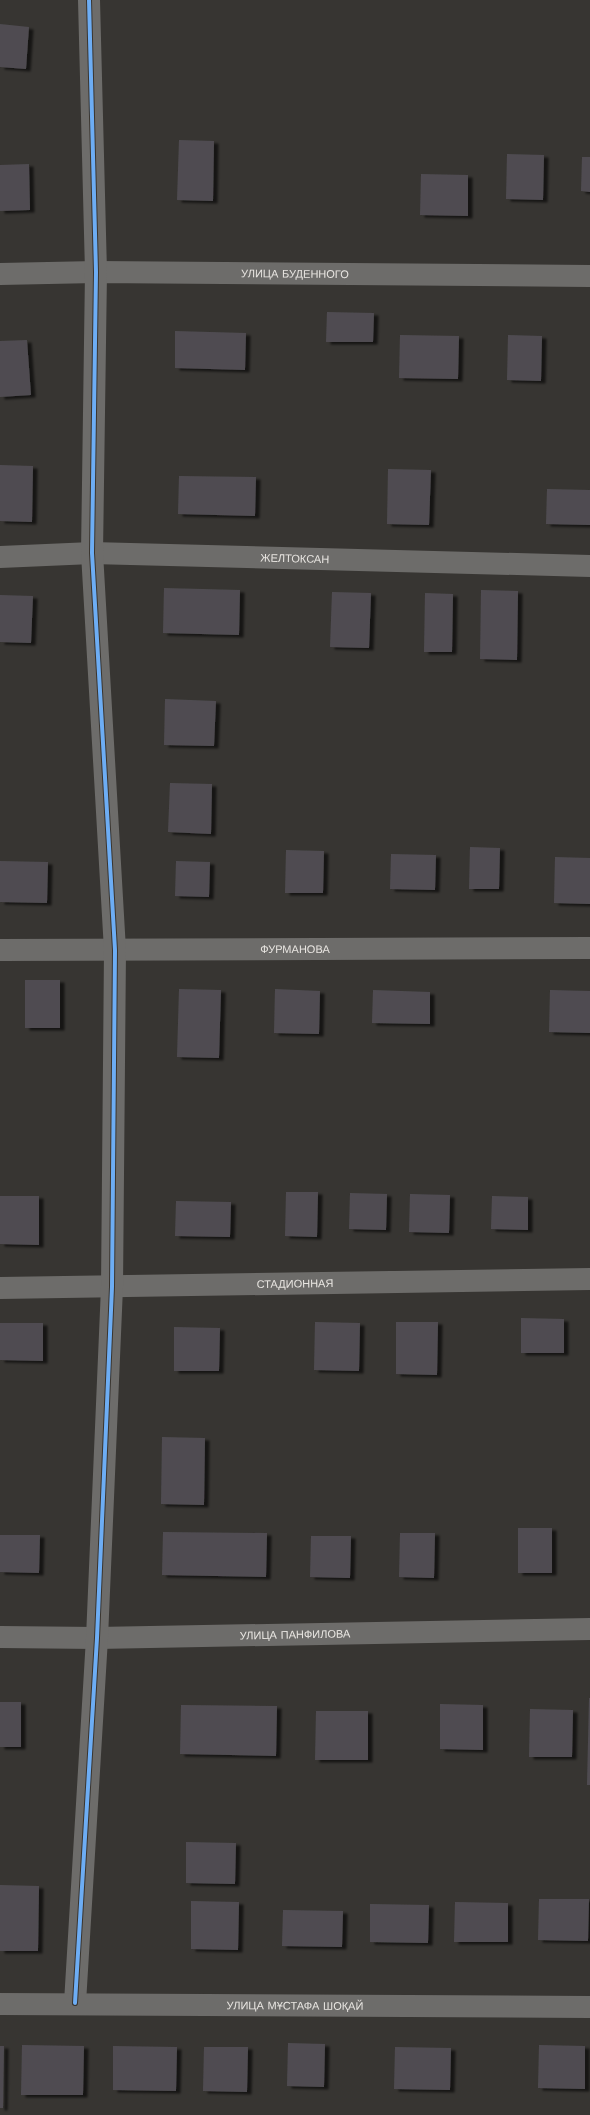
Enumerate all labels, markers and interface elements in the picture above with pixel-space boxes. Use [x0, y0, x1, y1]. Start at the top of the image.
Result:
street label: УЛИЦА БУДЕННОГО [241, 267, 349, 281]
street label: ЖЕЛТОКСАН [260, 551, 329, 566]
street label: ФУРМАНОВА [260, 942, 330, 956]
street label: СТАДИОННАЯ [256, 1276, 333, 1291]
street label: УЛИЦА ПАНФИЛОВА [240, 1627, 351, 1642]
street label: УЛИЦА МҰСТАФА ШОҚАЙ [227, 1999, 363, 2012]

